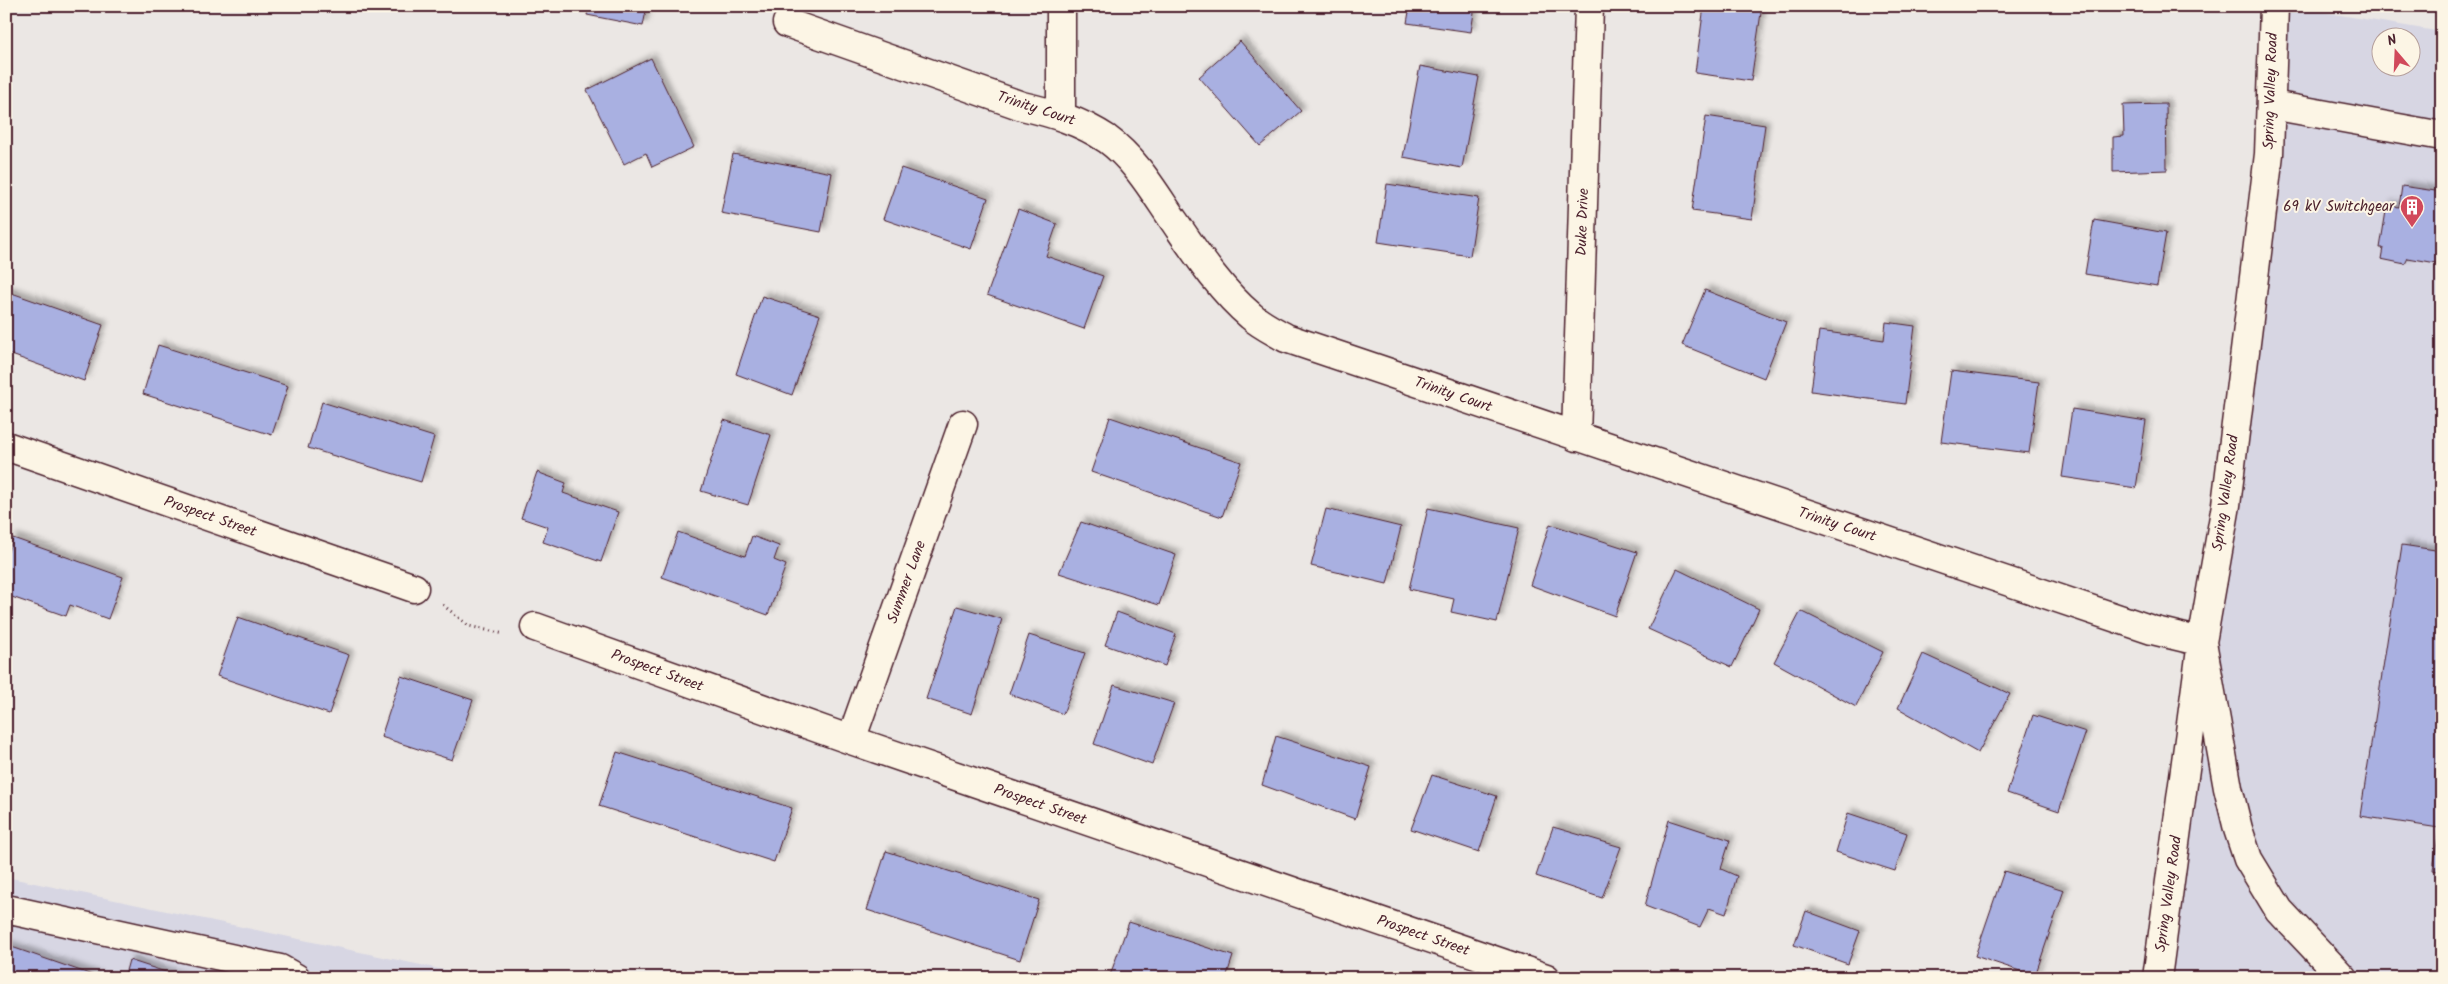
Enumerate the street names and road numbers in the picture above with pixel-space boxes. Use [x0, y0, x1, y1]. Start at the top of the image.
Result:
street label: Spring Valley Road [2257, 32, 2285, 150]
street label: Trinity Court [994, 85, 1078, 133]
street label: Duke Drive [1570, 187, 1596, 256]
street label: Trinity Court [1411, 371, 1495, 420]
street label: Spring Valley Road [2206, 433, 2246, 553]
street label: Prospect Street [160, 490, 260, 544]
street label: Trinity Court [1795, 501, 1879, 549]
street label: Summer Lane [881, 537, 933, 627]
street label: Prospect Street [607, 643, 707, 699]
street label: Prospect Street [990, 778, 1090, 832]
street label: Spring Valley Road [2149, 834, 2189, 954]
street label: Prospect Street [1373, 909, 1473, 963]

